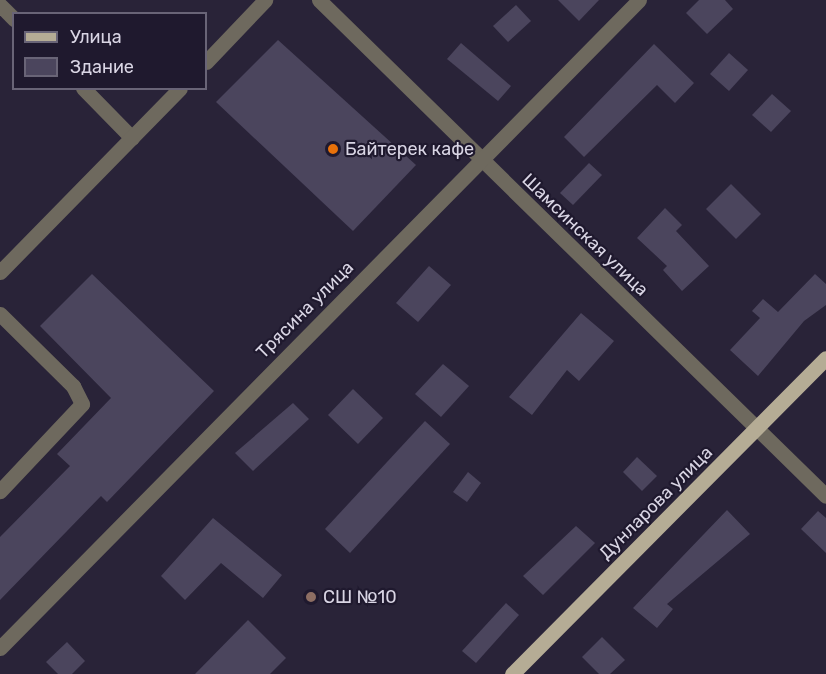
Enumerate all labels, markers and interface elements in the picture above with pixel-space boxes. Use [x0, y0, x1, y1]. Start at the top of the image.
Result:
legend [12, 12, 207, 90]
text: Улица [70, 26, 122, 48]
text: Здание [70, 56, 134, 78]
place label: Байтерек кафе [345, 138, 474, 160]
marker: Байтерек кафе [326, 142, 340, 156]
street label: Шамсинская улица [517, 169, 653, 301]
street label: Трясина улица [252, 257, 358, 363]
street label: Дунларова улица [595, 442, 717, 564]
place label: СШ №10 [323, 586, 397, 608]
marker: СШ №10 [304, 590, 318, 604]

